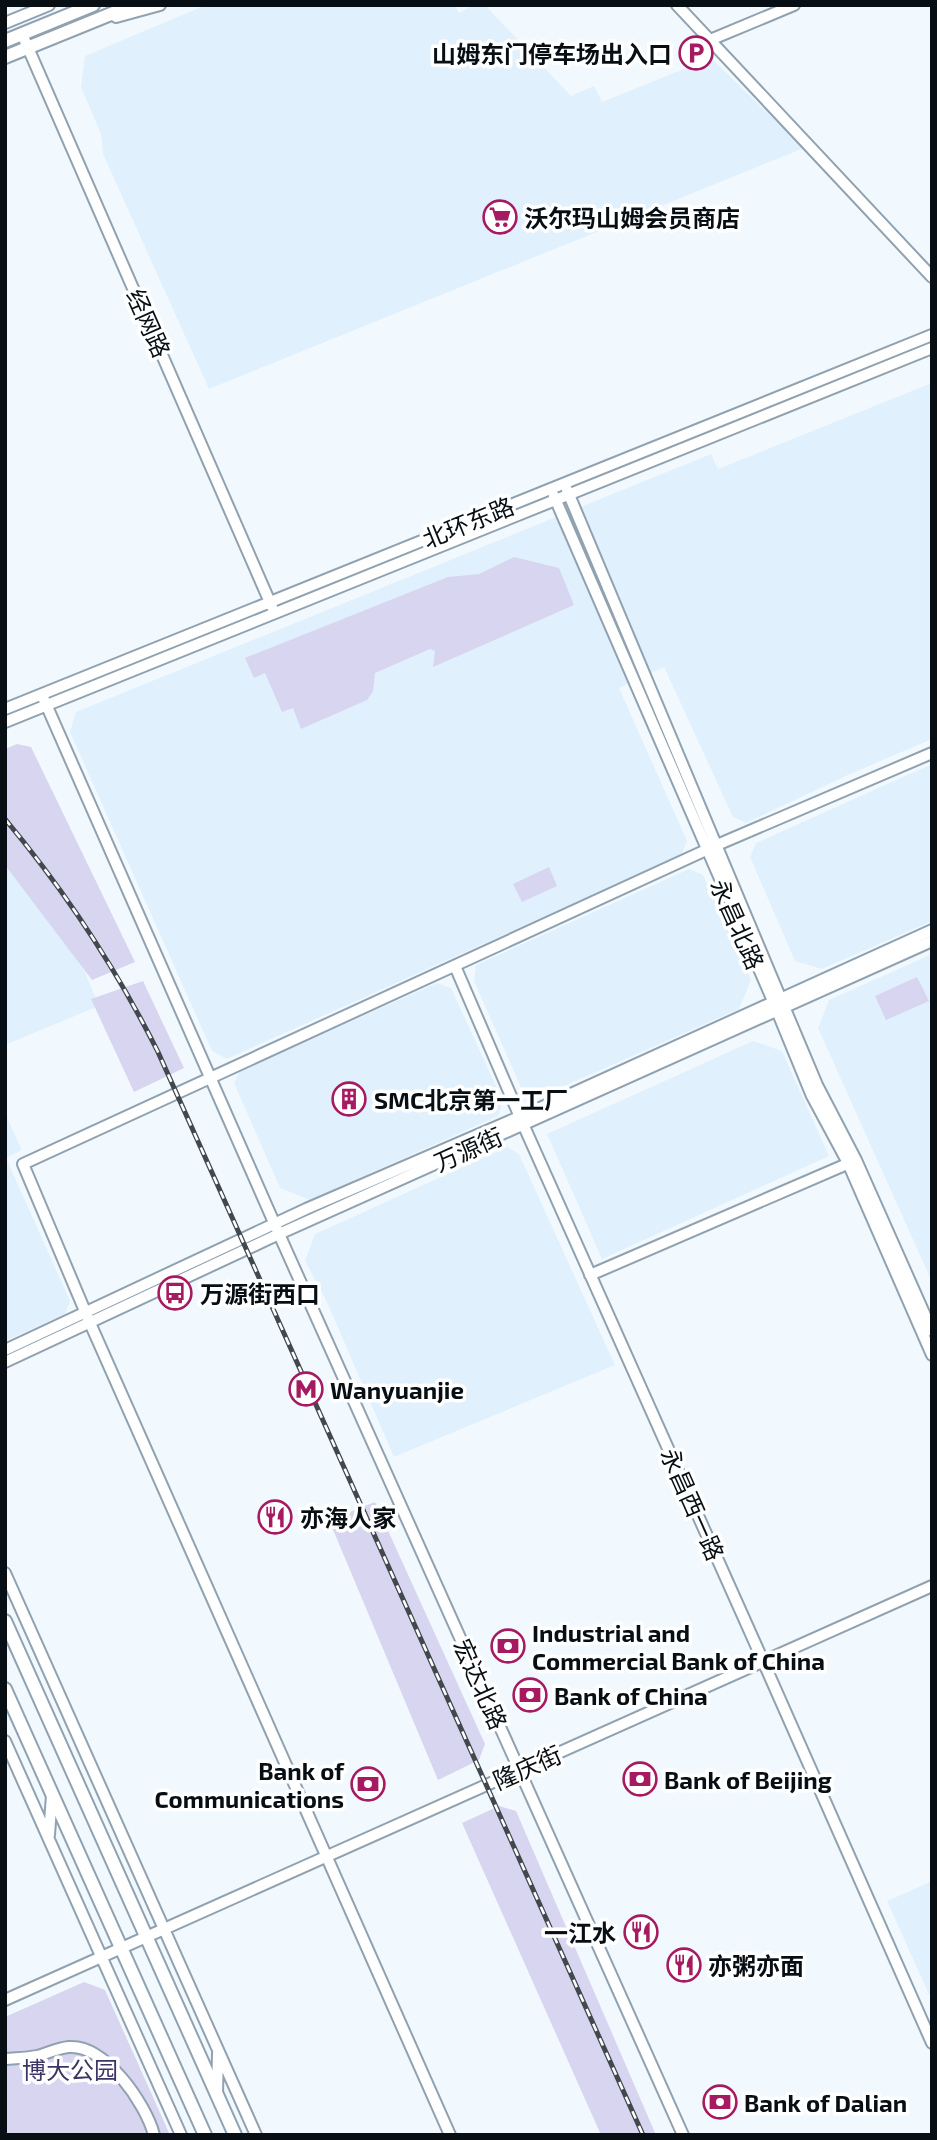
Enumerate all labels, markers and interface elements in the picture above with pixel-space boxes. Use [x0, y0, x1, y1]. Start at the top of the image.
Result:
parking icon: 山姆东门停车场出入口 [677, 34, 715, 72]
place label: 山姆东门停车场出入口 [432, 39, 672, 68]
supermarket icon: 沃尔玛山姆会员商店 [481, 198, 519, 236]
place label: 沃尔玛山姆会员商店 [524, 203, 740, 232]
street label: 经网路 [121, 284, 177, 362]
street label: 北环东路 [418, 491, 518, 553]
street label: 永昌北路 [705, 874, 771, 974]
building icon: SMC北京第一工厂 [330, 1080, 368, 1118]
place label: SMC北京第一工厂 [374, 1085, 568, 1114]
street label: 万源街 [429, 1121, 507, 1177]
bus stop icon: 万源街西口 [156, 1274, 194, 1312]
place label: 万源街西口 [200, 1279, 320, 1308]
metro station icon: Wanyuanjie [287, 1370, 325, 1408]
place label: Wanyuanjie [330, 1375, 464, 1404]
street label: 永昌西一路 [655, 1443, 731, 1565]
restaurant icon: 亦海人家 [256, 1498, 294, 1536]
place label: 亦海人家 [300, 1503, 396, 1532]
place label: Industrial and Commercial Bank of China [532, 1618, 825, 1675]
bank icon: Industrial and Commercial Bank of China [489, 1627, 527, 1665]
street label: 宏达北路 [448, 1634, 514, 1734]
bank icon: Bank of China [511, 1676, 549, 1714]
place label: Bank of China [554, 1681, 708, 1710]
street label: 隆庆街 [488, 1739, 566, 1795]
place label: Bank of Communications [154, 1756, 345, 1813]
bank icon: Bank of Beijing [621, 1760, 659, 1798]
bank icon: Bank of Communications [349, 1765, 387, 1803]
place label: Bank of Beijing [664, 1765, 832, 1794]
restaurant icon: 一江水 [622, 1913, 660, 1951]
place label: 一江水 [544, 1918, 616, 1947]
restaurant icon: 亦粥亦面 [665, 1946, 703, 1984]
place label: 亦粥亦面 [708, 1951, 804, 1980]
park label: 博大公园 [22, 2055, 118, 2084]
bank icon: Bank of Dalian [701, 2083, 739, 2121]
place label: Bank of Dalian [744, 2088, 907, 2117]

